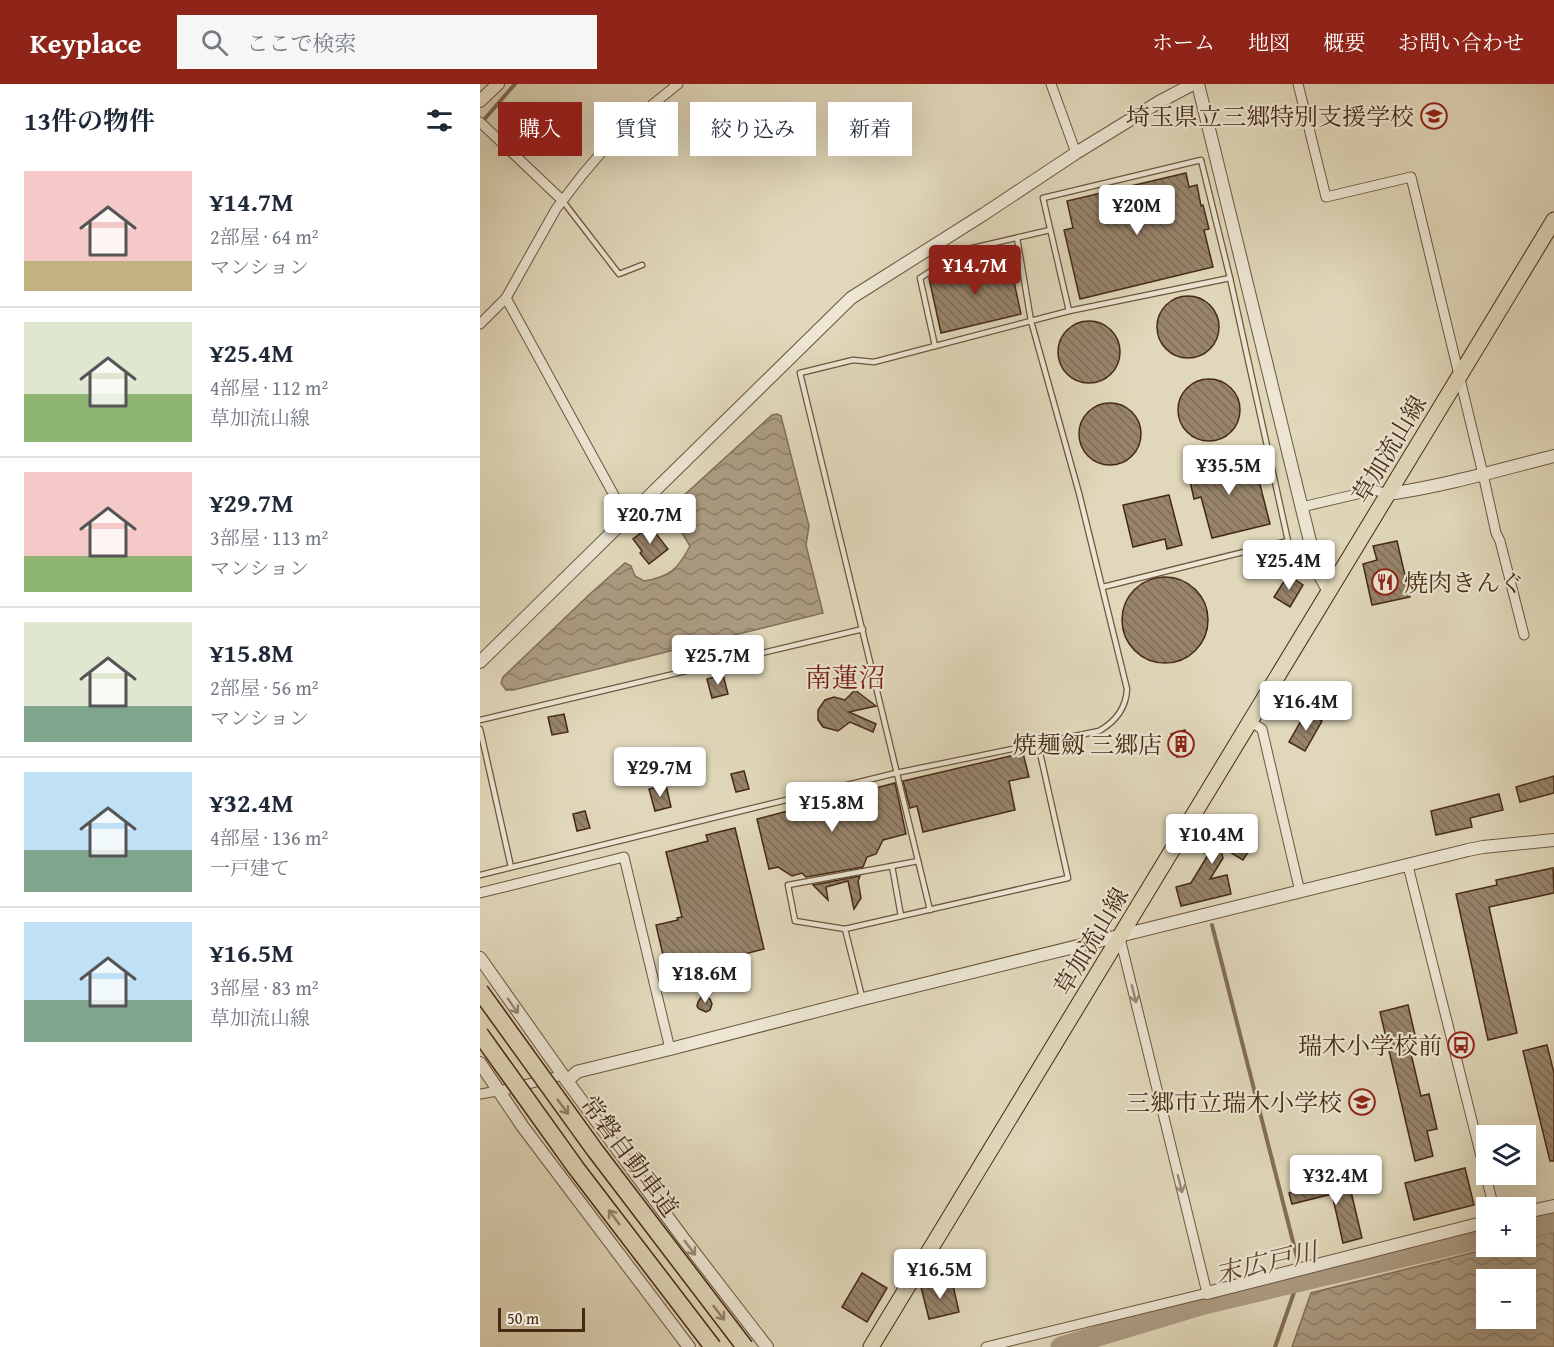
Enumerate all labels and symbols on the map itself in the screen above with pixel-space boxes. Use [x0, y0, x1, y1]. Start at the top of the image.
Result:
place label: 埼玉県立三郷特別支援学校 [1126, 99, 1414, 134]
school or university icon: 埼玉県立三郷特別支援学校 [1419, 101, 1449, 131]
pin: ¥20M [1101, 185, 1173, 236]
pin: ¥14.7M [926, 245, 1024, 296]
street label: 草加流山線 [1343, 389, 1435, 509]
pin: ¥35.5M [1180, 445, 1278, 496]
pin: ¥20.7M [601, 494, 699, 545]
pin: ¥25.4M [1240, 540, 1338, 591]
place label: 焼肉きんぐ [1404, 565, 1524, 600]
restaurant icon: 焼肉きんぐ [1370, 567, 1400, 597]
pin: ¥25.7M [669, 635, 767, 686]
district label: 南蓮沼 [805, 657, 886, 697]
pin: ¥16.4M [1257, 681, 1355, 732]
place label: 焼麺劔 三郷店 [1013, 727, 1162, 762]
building icon: 焼麺劔 三郷店 [1166, 729, 1196, 759]
pin: ¥29.7M [611, 747, 709, 798]
pin: ¥15.8M [783, 782, 881, 833]
pin: ¥10.4M [1163, 814, 1261, 865]
street label: 草加流山線 [1045, 881, 1137, 1001]
pin: ¥18.6M [656, 953, 754, 1004]
one-way arrow [1128, 985, 1140, 1004]
one-way arrow [507, 997, 519, 1013]
place label: 瑞木小学校前 [1298, 1028, 1442, 1063]
bus stop icon: 瑞木小学校前 [1446, 1030, 1476, 1060]
place label: 三郷市立瑞木小学校 [1126, 1085, 1342, 1120]
school or university icon: 三郷市立瑞木小学校 [1347, 1087, 1377, 1117]
street label: 常磐自動車道 [573, 1088, 687, 1224]
one-way arrow [557, 1099, 569, 1115]
pin: ¥32.4M [1287, 1155, 1385, 1206]
one-way arrow [1175, 1174, 1187, 1193]
one-way arrow [607, 1209, 620, 1225]
water label: 末広戸川 [1211, 1231, 1324, 1293]
one-way arrow [684, 1240, 697, 1256]
pin: ¥16.5M [891, 1249, 989, 1300]
scale bar [498, 1305, 585, 1332]
one-way arrow [712, 1305, 725, 1321]

